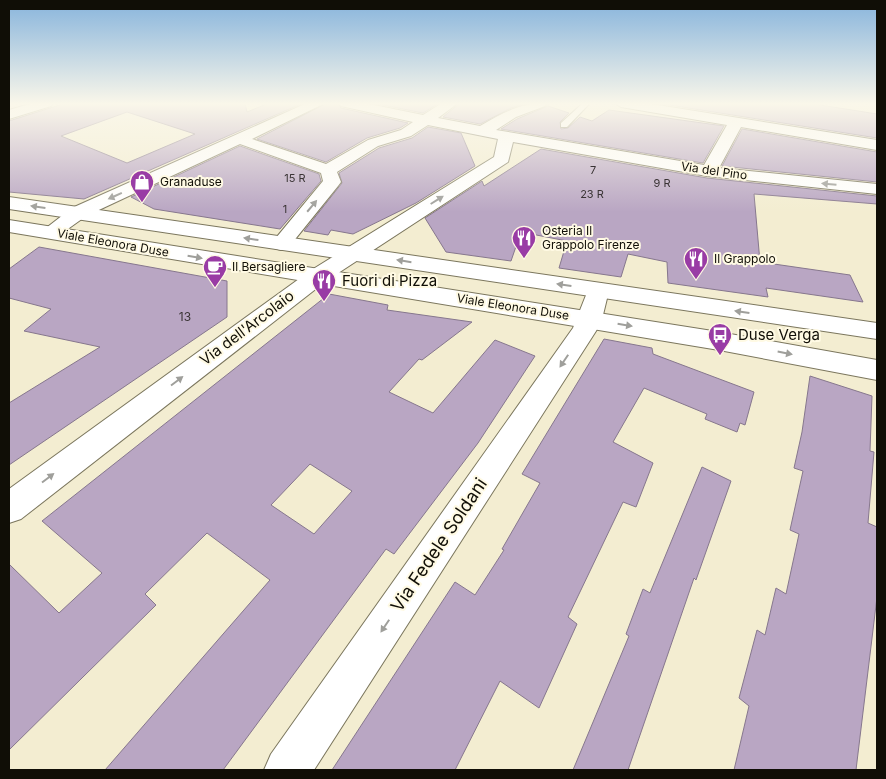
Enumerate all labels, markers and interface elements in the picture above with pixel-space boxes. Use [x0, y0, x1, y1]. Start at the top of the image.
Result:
street label: Via del Pino [680, 158, 748, 183]
house number: 7 [590, 163, 596, 177]
shop icon: Granaduse [129, 169, 155, 203]
house number: 15 R [284, 171, 306, 185]
place label: Granaduse [160, 174, 222, 189]
house number: 9 R [654, 176, 671, 190]
one-way arrow [820, 180, 836, 188]
house number: 23 R [580, 187, 604, 201]
one-way arrow [108, 192, 122, 200]
one-way arrow [430, 195, 443, 205]
one-way arrow [307, 200, 318, 213]
house number: 1 [283, 202, 287, 216]
one-way arrow [30, 203, 46, 211]
place label: Osteria Il Grappolo Firenze [542, 223, 639, 252]
street label: Viale Eleonora Duse [56, 225, 170, 260]
restaurant icon: Osteria Il Grappolo Firenze [511, 225, 537, 259]
one-way arrow [242, 235, 258, 243]
restaurant icon: Il Grappolo [683, 246, 709, 280]
place label: Il Grappolo [714, 251, 776, 266]
one-way arrow [187, 253, 203, 261]
cafe icon: Il Bersagliere [202, 254, 228, 288]
one-way arrow [395, 257, 411, 265]
place label: Il Bersagliere [232, 259, 305, 274]
restaurant icon: Fuori di Pizza [311, 268, 337, 302]
place label: Fuori di Pizza [342, 271, 437, 290]
one-way arrow [556, 281, 572, 289]
street label: Via dell'Arcolaio [196, 286, 298, 369]
street label: Viale Eleonora Duse [456, 290, 570, 323]
one-way arrow [734, 307, 750, 315]
house number: 13 [179, 309, 191, 324]
one-way arrow [617, 322, 633, 330]
bus stop icon: Duse Verga [707, 322, 733, 356]
place label: Duse Verga [738, 325, 820, 344]
one-way arrow [777, 349, 793, 357]
one-way arrow [559, 354, 569, 367]
one-way arrow [170, 375, 183, 386]
one-way arrow [41, 473, 54, 484]
street label: Via Fedele Soldani [386, 474, 491, 616]
one-way arrow [380, 619, 390, 632]

